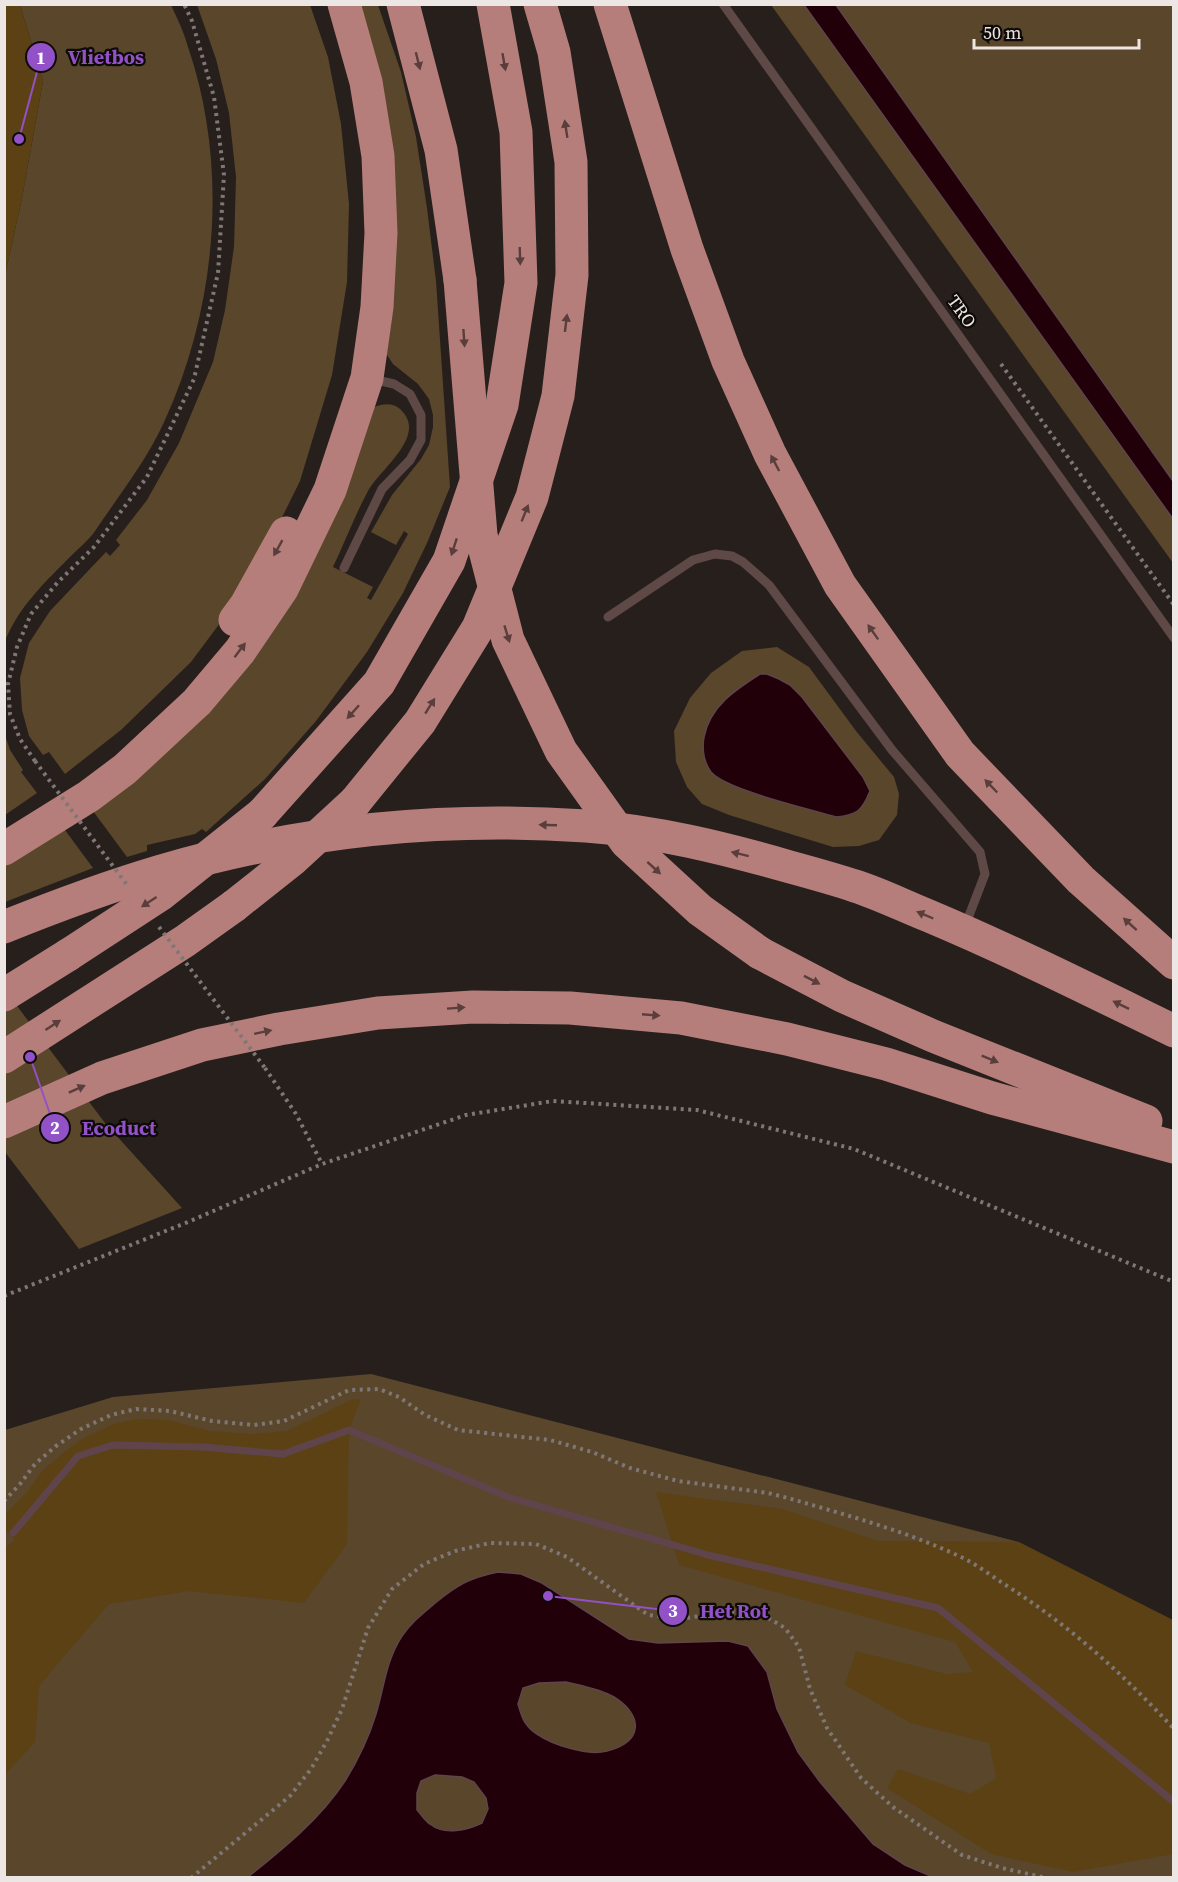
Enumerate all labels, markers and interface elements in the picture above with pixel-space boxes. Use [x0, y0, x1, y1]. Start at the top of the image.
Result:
scale bar [974, 12, 1139, 50]
text: 50 m [983, 20, 1021, 45]
callout: Vlietbos [26, 38, 156, 76]
text: Vlietbos [68, 43, 144, 71]
text: 1 [36, 45, 46, 70]
one-way arrow [414, 52, 424, 70]
one-way arrow [500, 53, 509, 72]
one-way arrow [562, 119, 571, 138]
one-way arrow [515, 246, 525, 265]
street label: TRO [942, 290, 982, 332]
one-way arrow [561, 314, 571, 333]
one-way arrow [459, 328, 469, 347]
one-way arrow [771, 455, 780, 472]
one-way arrow [521, 504, 530, 522]
one-way arrow [449, 538, 459, 556]
one-way arrow [273, 540, 283, 557]
one-way arrow [867, 624, 879, 640]
one-way arrow [503, 625, 512, 643]
one-way arrow [234, 643, 246, 659]
one-way arrow [424, 698, 435, 714]
one-way arrow [347, 704, 360, 719]
one-way arrow [985, 780, 999, 794]
one-way arrow [538, 821, 557, 830]
one-way arrow [731, 848, 749, 858]
one-way arrow [646, 861, 661, 874]
one-way arrow [141, 896, 157, 907]
one-way arrow [915, 910, 933, 920]
one-way arrow [1123, 918, 1138, 931]
one-way arrow [804, 975, 821, 985]
one-way arrow [1112, 1000, 1129, 1010]
one-way arrow [447, 1003, 466, 1013]
one-way arrow [641, 1010, 660, 1020]
one-way arrow [45, 1020, 61, 1031]
one-way arrow [254, 1027, 273, 1036]
one-way arrow [981, 1055, 999, 1064]
one-way arrow [68, 1085, 85, 1094]
callout: Ecoduct [40, 1109, 168, 1147]
text: Ecoduct [82, 1114, 157, 1142]
text: 2 [50, 1115, 60, 1140]
callout: Het Rot [658, 1592, 780, 1630]
text: Het Rot [700, 1597, 769, 1625]
text: 3 [668, 1598, 678, 1623]

